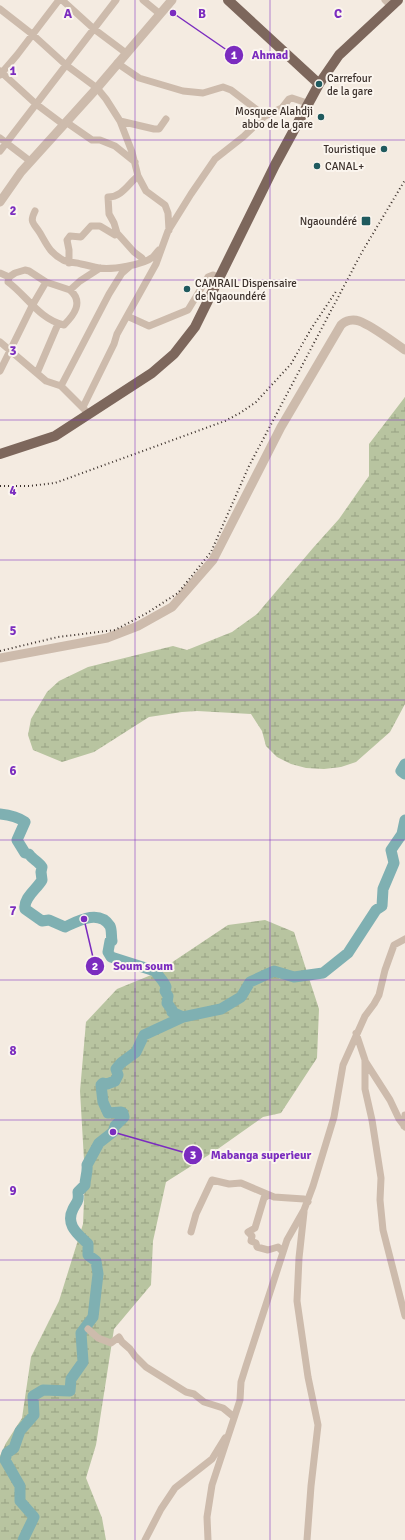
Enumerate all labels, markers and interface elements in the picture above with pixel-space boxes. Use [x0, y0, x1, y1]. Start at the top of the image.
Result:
text: A [64, 6, 73, 22]
text: B [198, 6, 206, 22]
text: C [334, 6, 342, 22]
callout: Ahmad [224, 43, 296, 67]
text: 1 [231, 48, 238, 63]
text: Ahmad [252, 48, 289, 63]
text: 1 [9, 63, 17, 79]
place label: Carrefour de la gare [327, 72, 373, 98]
marker: Carrefour de la gare [314, 79, 324, 89]
place label: Mosquee Alahdji abbo de la gare [235, 105, 313, 131]
marker: Mosquee Alahdji abbo de la gare [316, 112, 326, 122]
place label: Touristique [324, 143, 376, 156]
marker: Touristique [379, 144, 389, 154]
place label: CANAL+ [325, 160, 364, 173]
marker: CANAL+ [312, 161, 322, 171]
text: 2 [9, 203, 17, 219]
place label: Ngaoundéré [300, 215, 357, 228]
marker: Ngaoundéré [360, 215, 372, 227]
place label: CAMRAIL Dispensaire de Ngaoundéré [195, 277, 297, 303]
marker: CAMRAIL Dispensaire de Ngaoundéré [182, 284, 192, 294]
text: 3 [9, 343, 17, 359]
text: 4 [9, 483, 17, 499]
text: 5 [9, 623, 17, 639]
text: 6 [9, 763, 17, 779]
text: 7 [9, 903, 17, 919]
callout: Soum soum [85, 954, 181, 978]
text: 2 [92, 959, 98, 974]
text: Soum soum [113, 959, 173, 974]
text: 8 [9, 1043, 17, 1059]
callout: Mabanga superieur [183, 1143, 319, 1167]
text: 3 [190, 1148, 196, 1163]
text: Mabanga superieur [211, 1148, 312, 1163]
text: 9 [9, 1183, 17, 1199]

